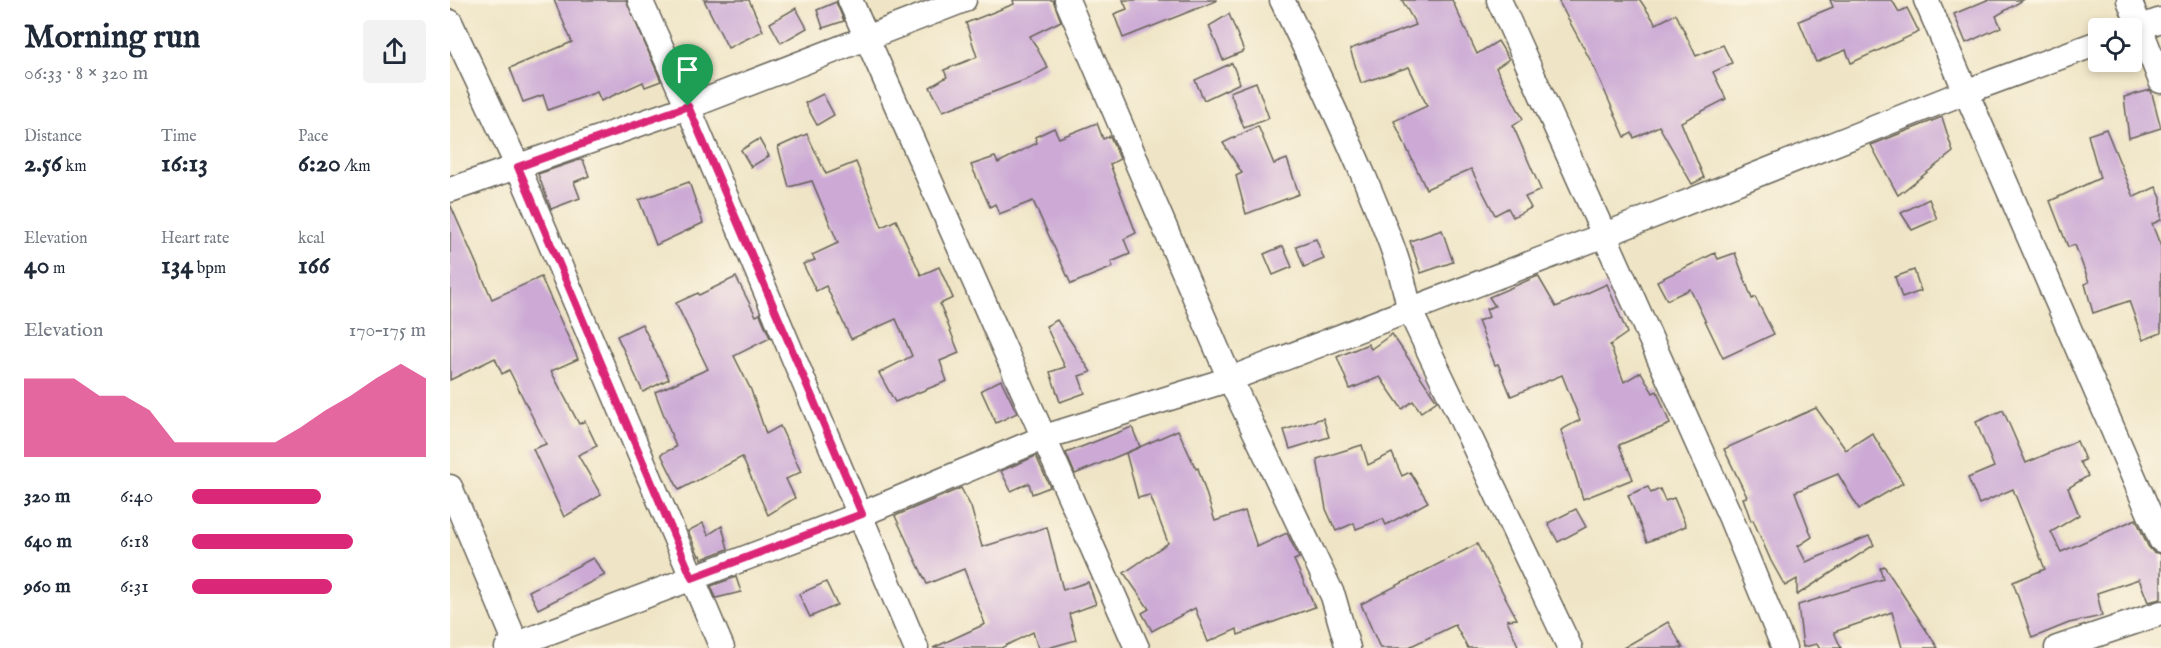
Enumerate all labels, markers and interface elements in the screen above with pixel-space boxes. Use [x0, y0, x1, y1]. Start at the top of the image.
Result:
text: Morning run [24, 17, 200, 59]
map controls [2088, 18, 2142, 72]
button: locate [2088, 18, 2142, 72]
button: share [363, 20, 426, 83]
pin [662, 44, 713, 106]
icon: arrive [671, 53, 704, 86]
text: 06:33 · 8 × 320 m [24, 61, 148, 86]
text: Distance [24, 127, 82, 147]
text: Time [161, 127, 197, 147]
text: Pace [298, 127, 328, 147]
text: 2.56 [24, 147, 62, 180]
text: 16:13 [161, 147, 208, 180]
text: 6:20 [298, 147, 341, 180]
text: km [62, 157, 87, 177]
text: /km [341, 157, 371, 177]
text: Elevation [24, 229, 87, 249]
text: Heart rate [161, 229, 229, 249]
text: kcal [298, 229, 325, 249]
text: 40 [24, 249, 50, 282]
text: 134 [161, 249, 193, 282]
text: 166 [298, 249, 330, 282]
text: m [50, 259, 65, 279]
text: bpm [193, 259, 226, 279]
text: Elevation [24, 318, 103, 343]
text: 170–175 m [349, 318, 426, 343]
text: 320 m [24, 484, 71, 509]
text: 6:40 [120, 484, 153, 509]
text: 640 m [24, 529, 72, 554]
text: 6:18 [120, 529, 149, 554]
text: 960 m [24, 574, 71, 599]
text: 6:31 [120, 574, 149, 599]

